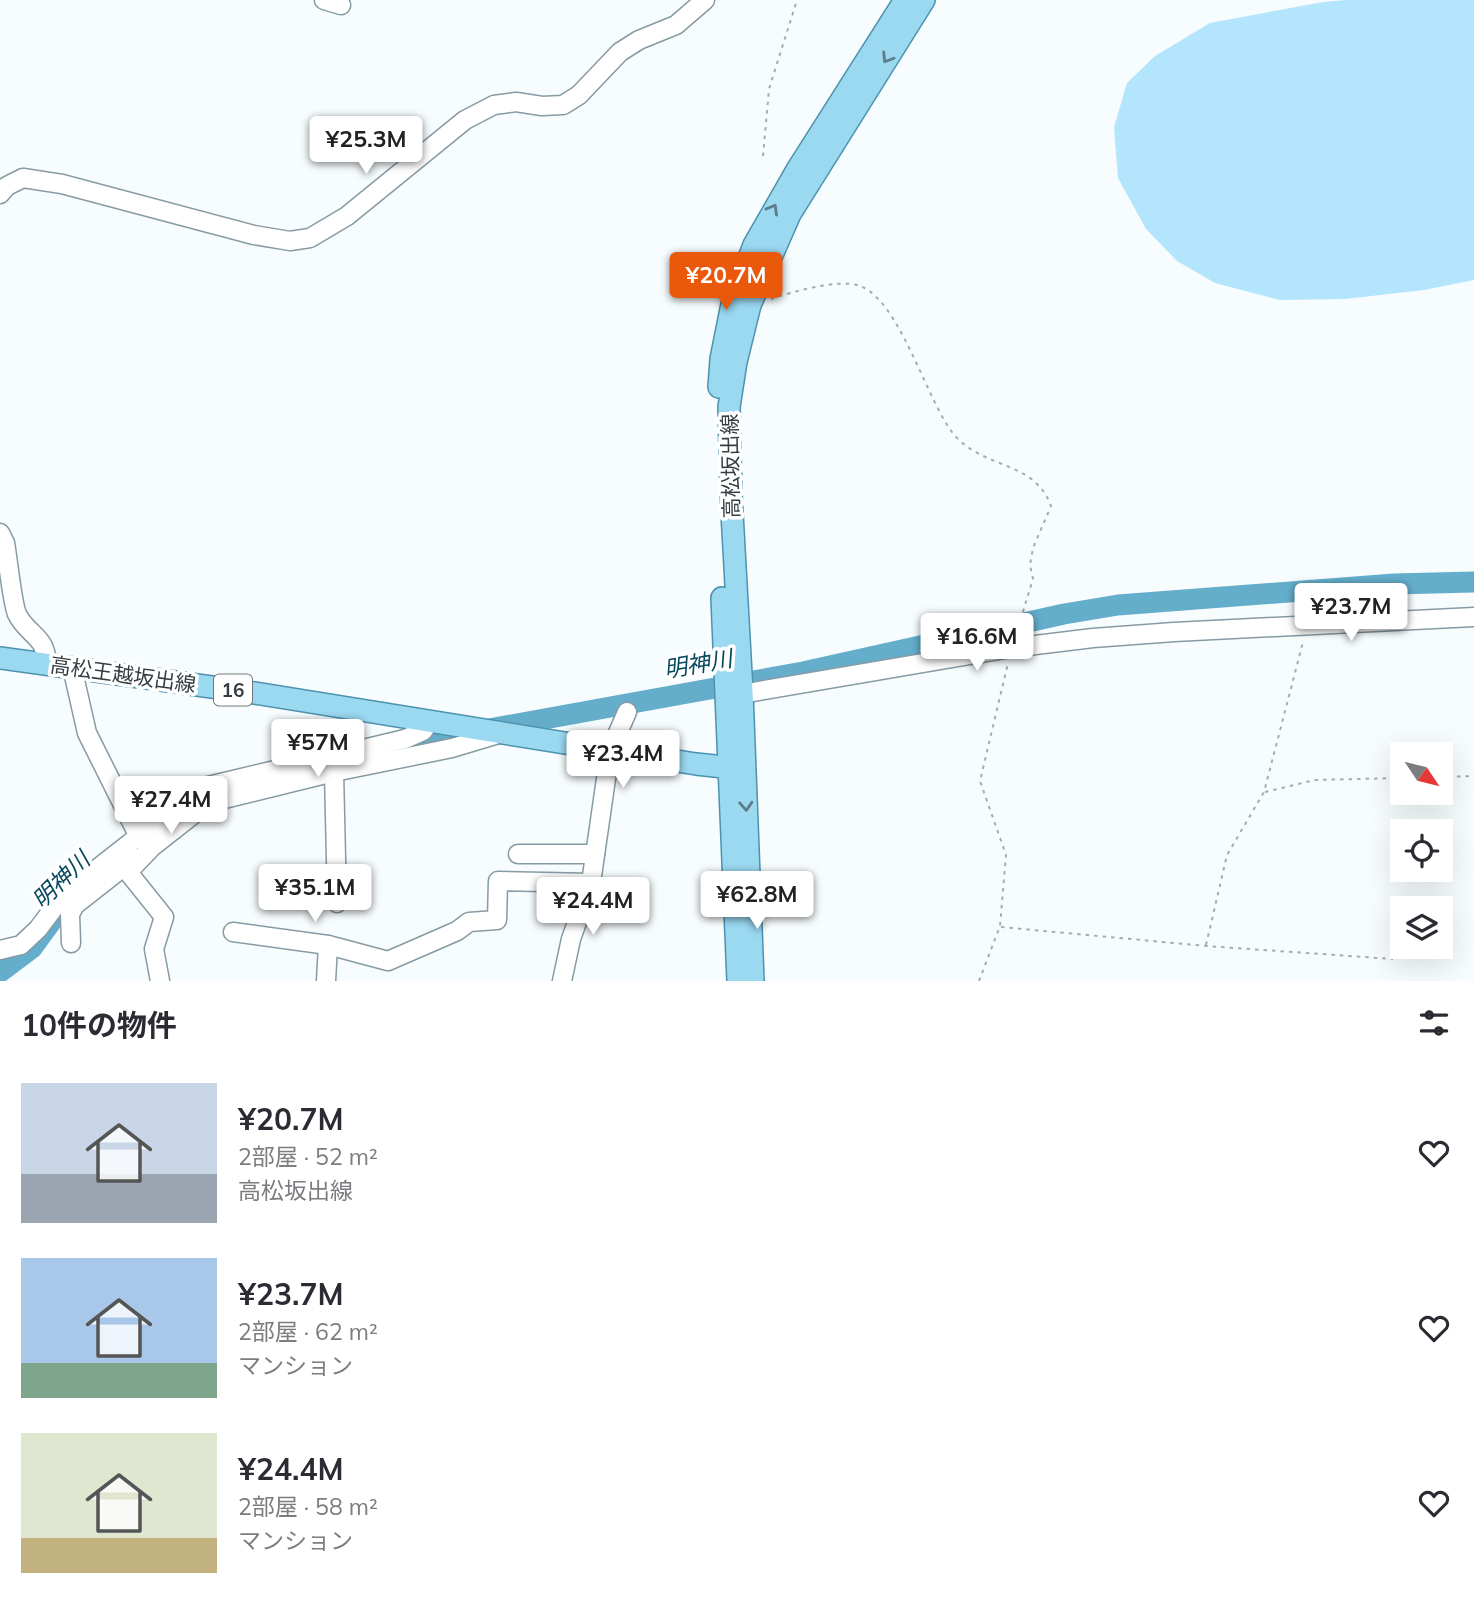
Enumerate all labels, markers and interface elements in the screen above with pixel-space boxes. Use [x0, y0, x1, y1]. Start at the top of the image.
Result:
one-way arrow [883, 50, 896, 63]
pin: ¥25.3M [309, 116, 423, 176]
text: ¥25.3M [326, 124, 406, 153]
one-way arrow [765, 204, 778, 216]
pin: ¥20.7M [669, 252, 783, 312]
text: ¥20.7M [686, 260, 766, 289]
street label: 高松坂出線 [716, 413, 744, 519]
pin: ¥23.7M [1294, 584, 1408, 643]
text: ¥23.7M [1311, 591, 1391, 620]
pin: ¥16.6M [920, 614, 1034, 673]
text: ¥16.6M [937, 621, 1017, 650]
water label: 明神川 [661, 643, 737, 684]
street label: 高松王越坂出線 [49, 651, 198, 697]
road number: 16 [214, 674, 252, 706]
pin: ¥57M [277, 720, 359, 779]
text: ¥57M [287, 727, 349, 756]
pin: ¥23.4M [566, 730, 680, 790]
text: ¥23.4M [583, 738, 663, 767]
north arrow [1390, 742, 1452, 805]
map controls [1390, 742, 1453, 959]
pin: ¥27.4M [114, 776, 228, 836]
text: ¥27.4M [131, 784, 211, 813]
one-way arrow [739, 801, 754, 812]
button: locate [1390, 819, 1453, 882]
water label: 明神川 [26, 843, 98, 914]
pin: ¥35.1M [258, 864, 372, 924]
text: ¥35.1M [275, 872, 355, 901]
pin: ¥62.8M [700, 872, 814, 931]
pin: ¥24.4M [536, 878, 650, 937]
text: ¥62.8M [717, 879, 797, 908]
text: ¥24.4M [553, 885, 633, 914]
button: layers [1390, 896, 1453, 959]
icon: filters [1415, 1004, 1453, 1042]
text: 10件の物件 [21, 1006, 177, 1044]
text: ¥20.7M [238, 1100, 344, 1138]
icon: home [77, 1111, 161, 1195]
icon: heart [1415, 1134, 1453, 1172]
text: 2部屋 · 52 m² [238, 1142, 378, 1171]
text: 高松坂出線 [238, 1176, 353, 1205]
text: ¥23.7M [238, 1275, 344, 1313]
icon: home [77, 1286, 161, 1370]
icon: heart [1415, 1309, 1453, 1347]
text: 2部屋 · 62 m² [238, 1317, 378, 1346]
text: マンション [238, 1351, 353, 1380]
text: ¥24.4M [238, 1450, 344, 1488]
icon: home [77, 1461, 161, 1545]
icon: heart [1415, 1484, 1453, 1522]
text: 2部屋 · 58 m² [238, 1492, 378, 1521]
text: マンション [238, 1526, 353, 1555]

